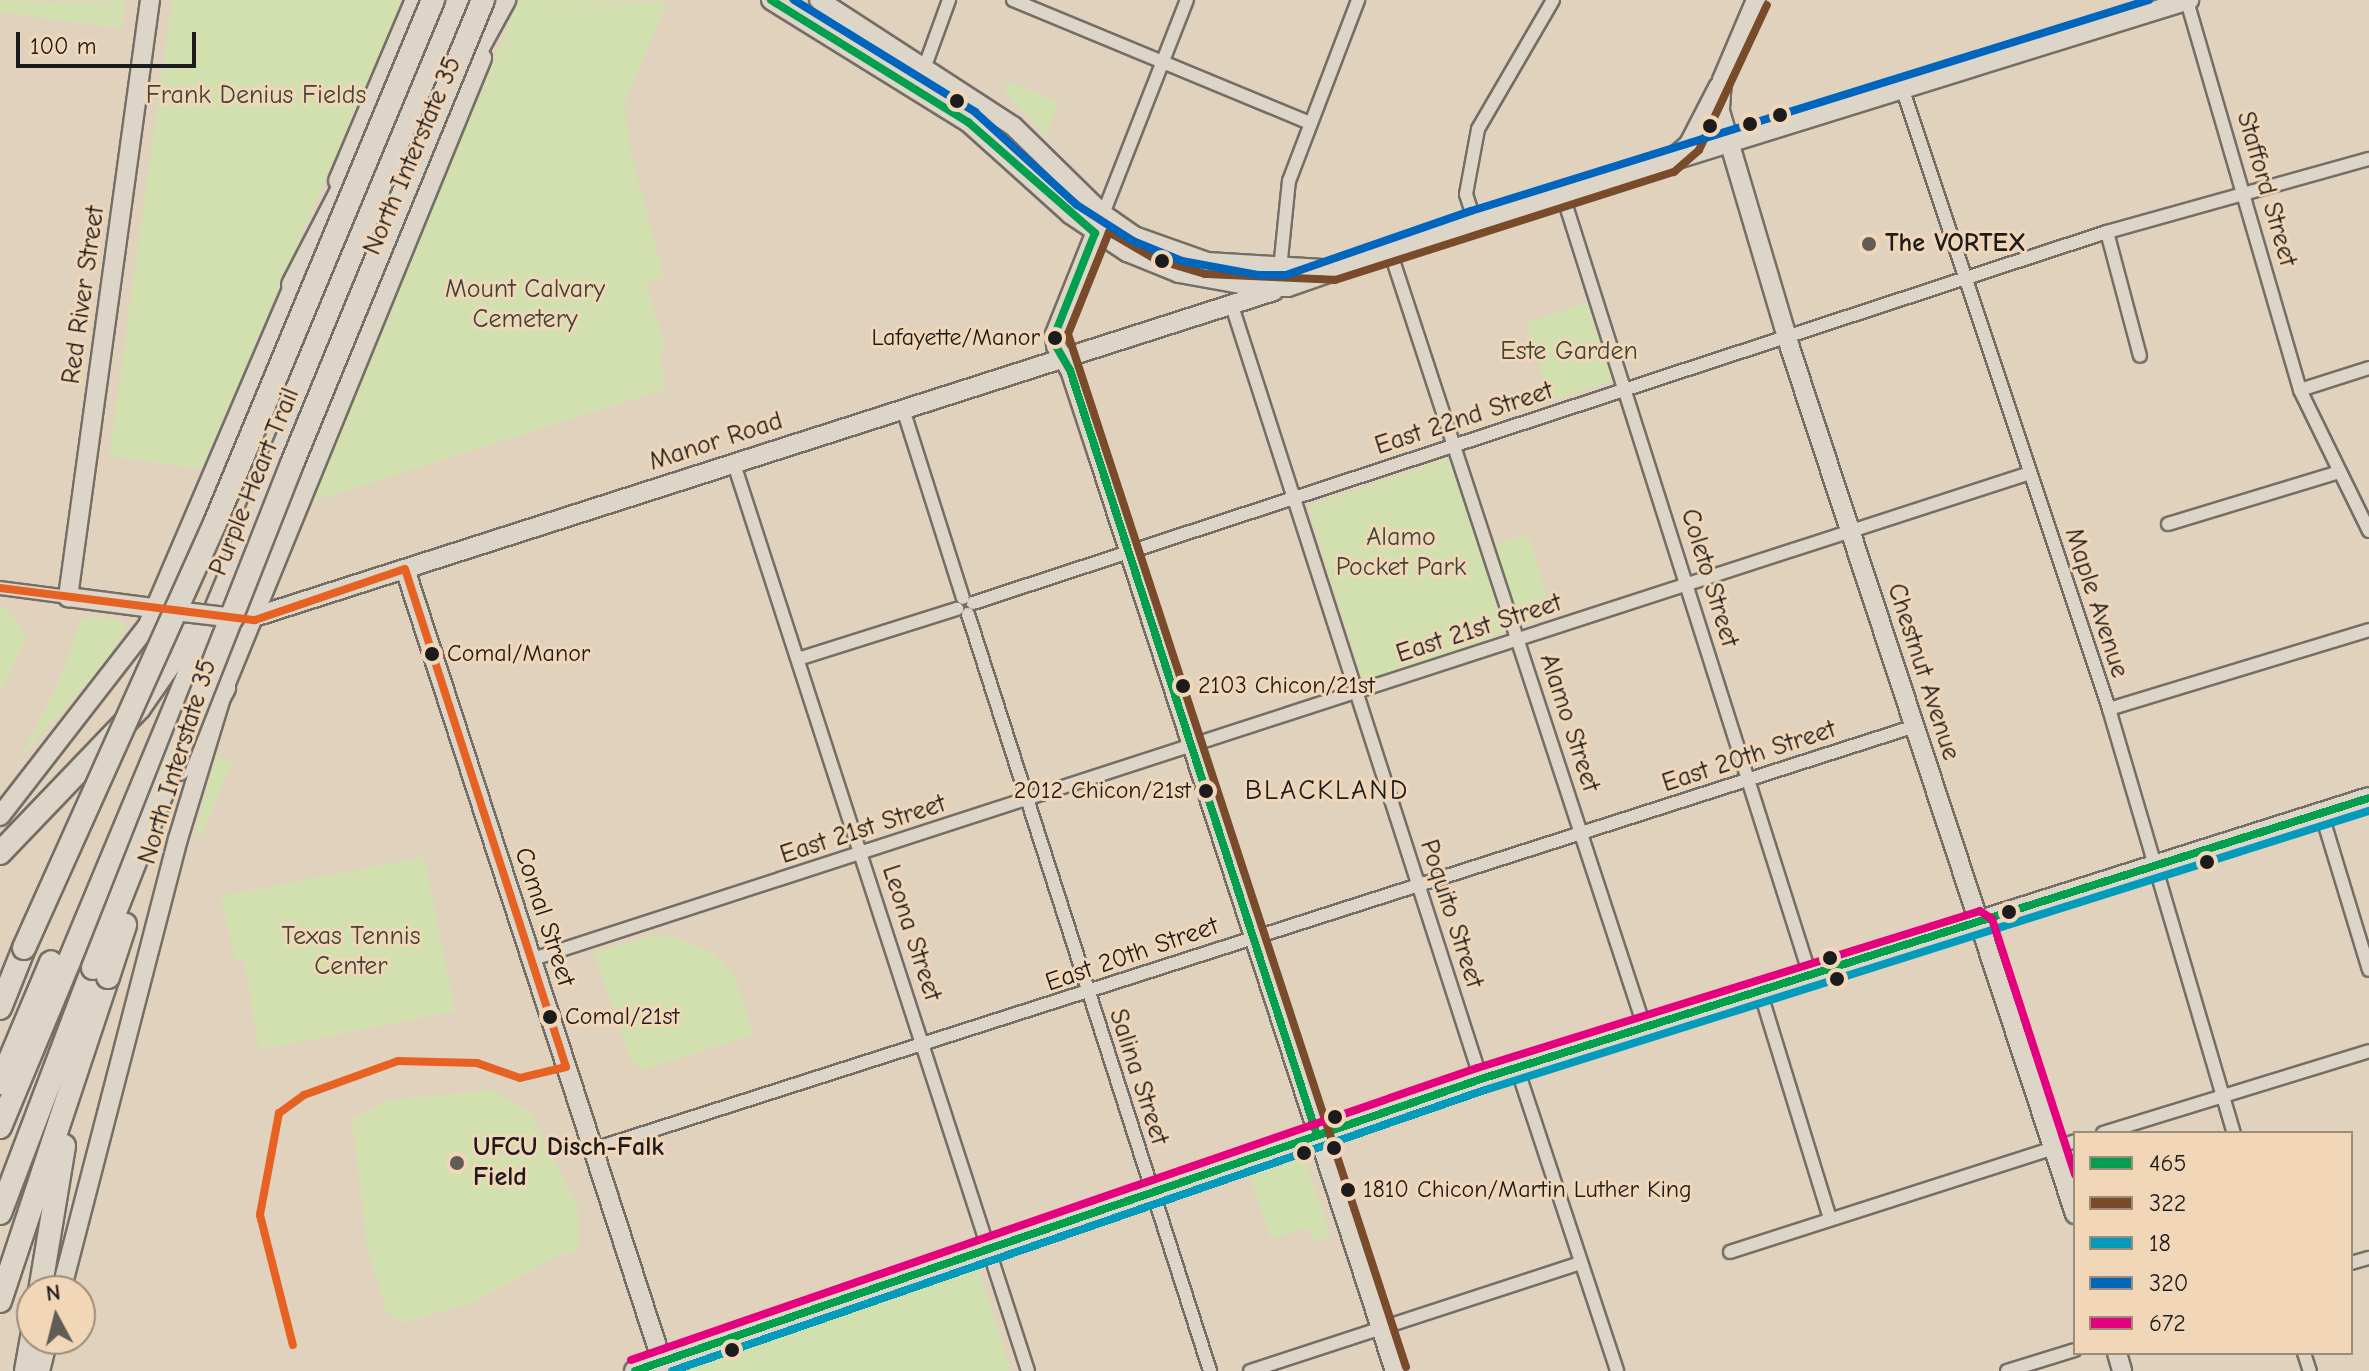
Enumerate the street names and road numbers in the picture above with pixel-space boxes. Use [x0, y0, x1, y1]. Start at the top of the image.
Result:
street label: North Interstate 35 [357, 52, 469, 260]
street label: Stafford Street [2229, 108, 2303, 270]
street label: Red River Street [56, 204, 112, 386]
street label: East 22nd Street [1371, 376, 1557, 462]
street label: Purple Heart Trail [203, 384, 307, 580]
street label: Manor Road [645, 406, 787, 478]
street label: Coleto Street [1673, 505, 1745, 651]
street label: Maple Avenue [2057, 524, 2135, 682]
street label: Chestnut Avenue [1880, 580, 1966, 764]
street label: East 21st Street [1392, 588, 1566, 670]
street label: Alamo Street [1532, 650, 1606, 796]
street label: North Interstate 35 [132, 656, 224, 868]
street label: East 20th Street [1658, 714, 1840, 800]
street label: East 21st Street [776, 789, 950, 871]
street label: Poquito Street [1412, 836, 1490, 992]
street label: Comal Street [507, 844, 581, 990]
street label: Leona Street [874, 861, 948, 1005]
street label: East 20th Street [1042, 911, 1222, 999]
street label: Salina Street [1101, 1005, 1175, 1149]

